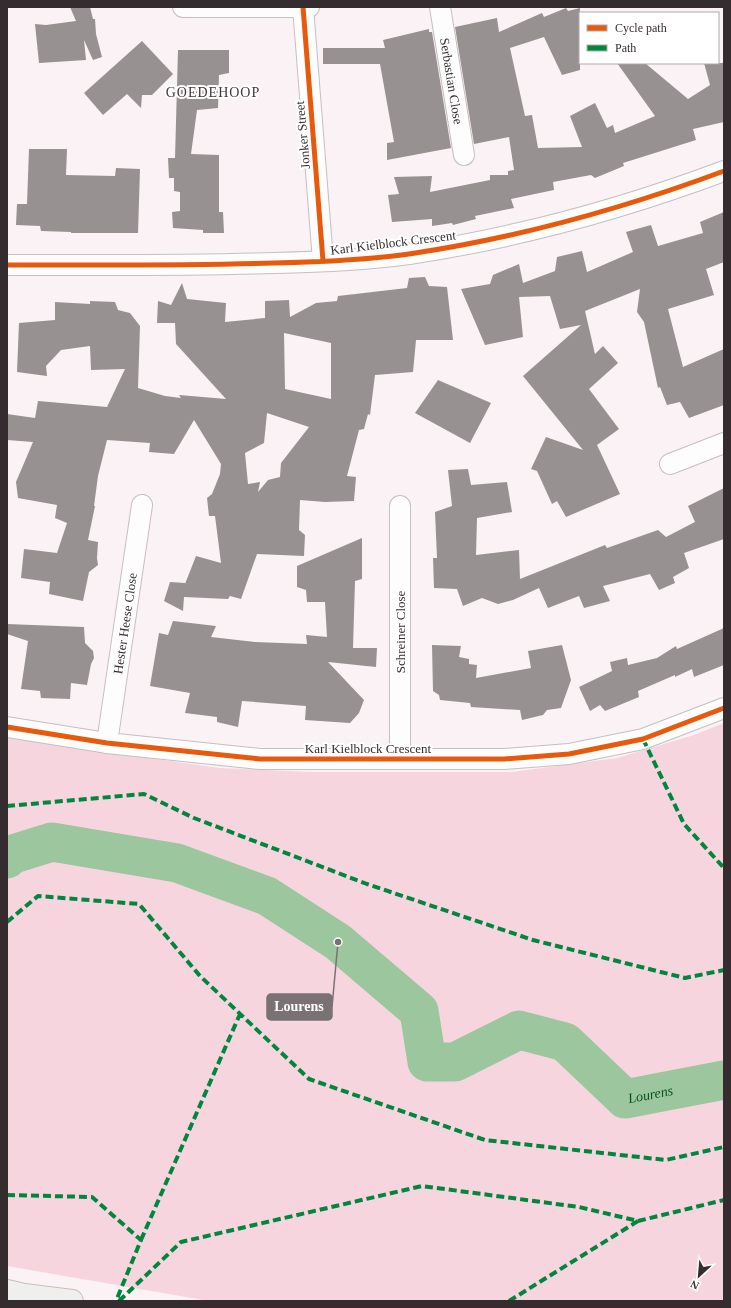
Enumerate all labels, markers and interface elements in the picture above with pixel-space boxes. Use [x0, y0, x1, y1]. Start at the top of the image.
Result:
legend [579, 12, 719, 64]
text: Cycle path [615, 21, 667, 35]
street label: Serbastian Close [437, 37, 466, 126]
text: Path [615, 41, 636, 55]
district label: GOEDEHOOP [166, 85, 260, 100]
street label: Jonker Street [292, 100, 313, 170]
street label: Karl Kielblock Crescent [329, 227, 457, 258]
street label: Hester Heese Close [110, 572, 140, 675]
street label: Schreiner Close [393, 590, 408, 673]
street label: Karl Kielblock Crescent [305, 741, 432, 756]
callout: Lourens [267, 994, 332, 1020]
text: Lourens [274, 999, 324, 1014]
water label: Lourens [626, 1083, 675, 1106]
north arrow [679, 1256, 719, 1296]
text: N [688, 1278, 701, 1292]

